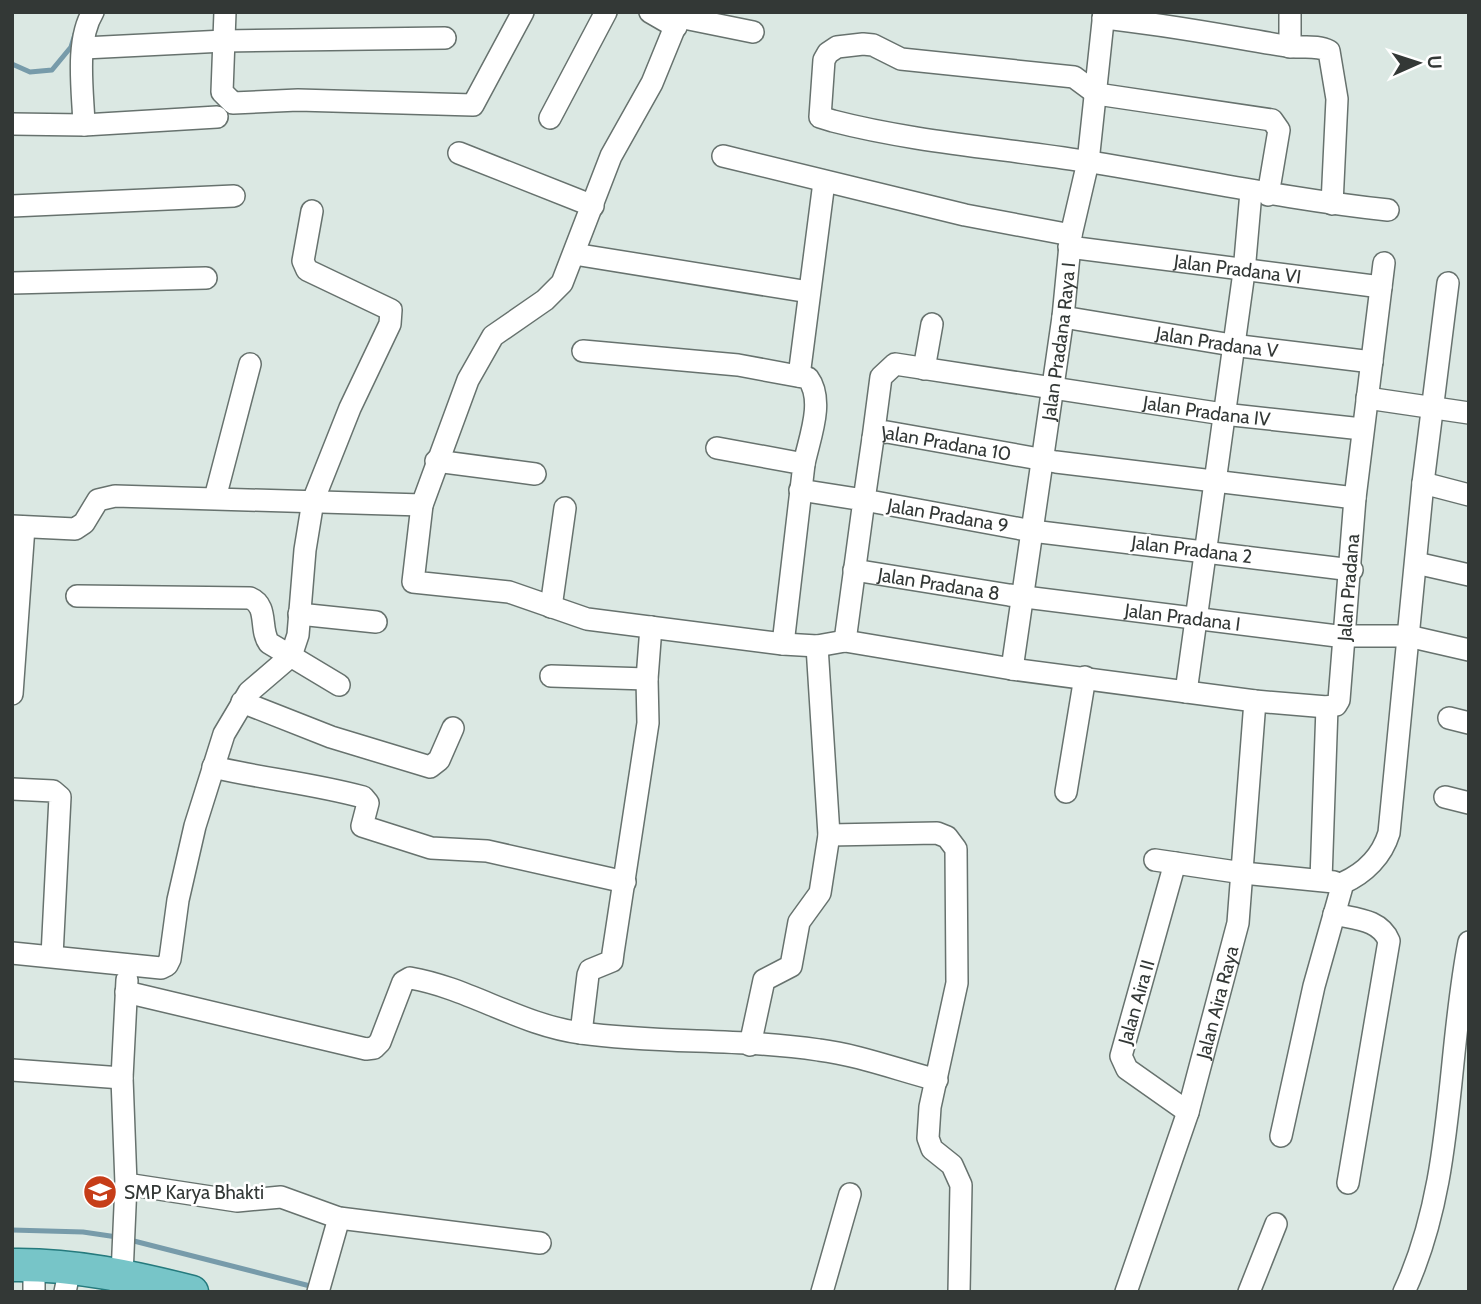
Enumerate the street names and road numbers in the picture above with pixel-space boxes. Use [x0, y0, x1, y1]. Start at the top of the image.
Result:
street label: Jalan Pradana VI [1172, 249, 1303, 289]
street label: Jalan Pradana Raya I [1037, 261, 1080, 423]
street label: Jalan Pradana V [1153, 321, 1280, 363]
street label: Jalan Pradana IV [1141, 391, 1272, 431]
street label: Jalan Pradana 10 [879, 421, 1013, 466]
street label: Jalan Pradana 9 [885, 493, 1010, 537]
street label: Jalan Pradana 2 [1129, 531, 1254, 568]
street label: Jalan Pradana [1333, 533, 1364, 643]
street label: Jalan Pradana 8 [875, 563, 1001, 605]
street label: Jalan Pradana I [1122, 598, 1242, 636]
street label: Jalan Aira Raya [1191, 943, 1244, 1062]
street label: Jalan Aira II [1113, 957, 1160, 1048]

